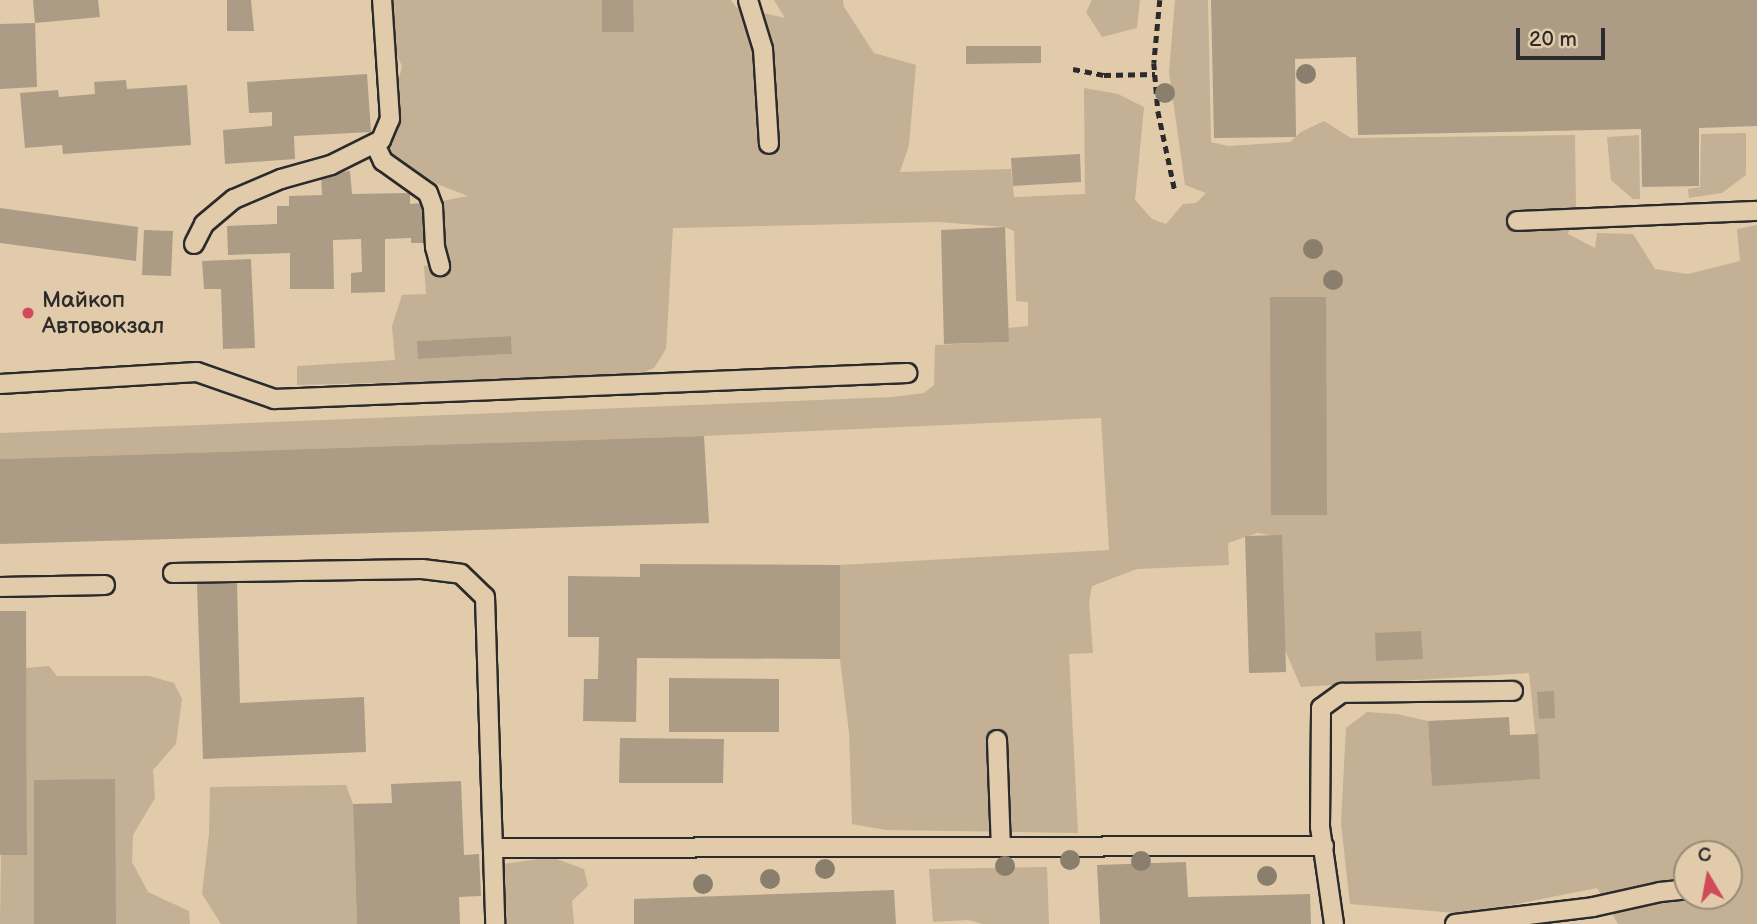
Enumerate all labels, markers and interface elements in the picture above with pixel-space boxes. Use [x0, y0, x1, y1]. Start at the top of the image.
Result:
scale bar [1519, 14, 1608, 58]
text: 20 m [1529, 27, 1577, 52]
place label: Майкоп Автовокзал [42, 286, 164, 340]
marker: Майкоп Автовокзал [20, 305, 36, 321]
north arrow [1673, 840, 1743, 910]
text: С [1696, 843, 1713, 868]

